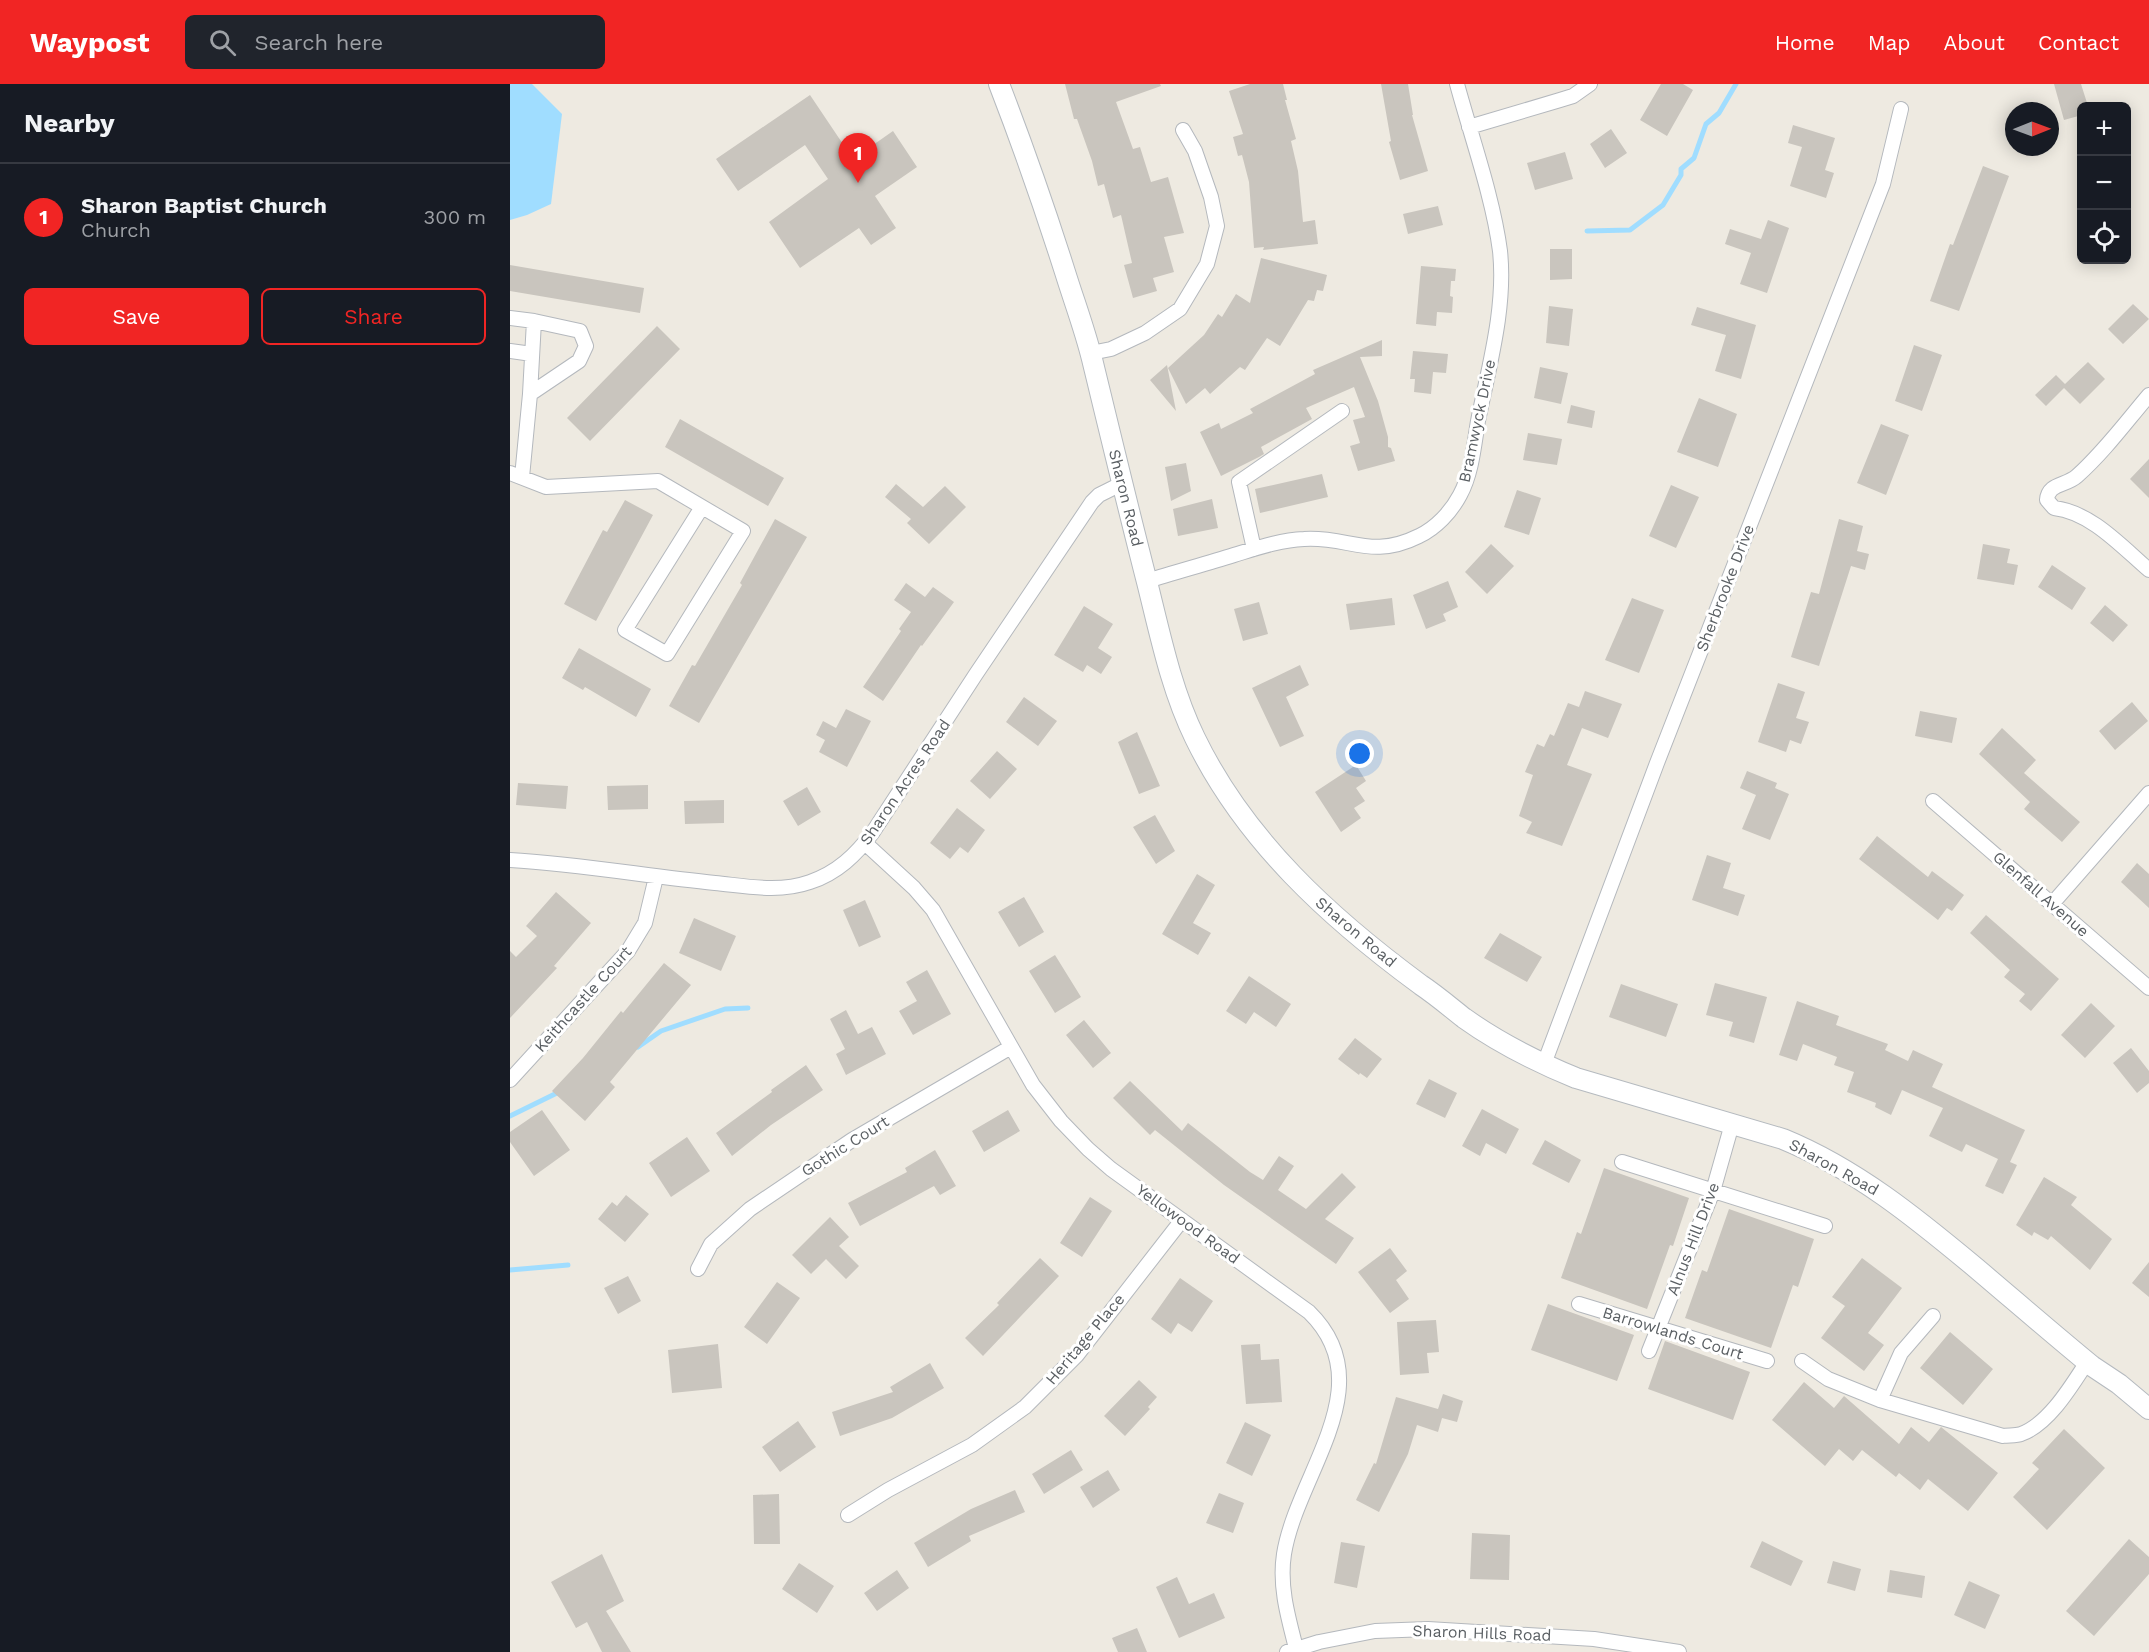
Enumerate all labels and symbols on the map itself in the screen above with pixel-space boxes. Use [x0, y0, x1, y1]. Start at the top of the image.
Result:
north arrow [2005, 102, 2059, 156]
pin: 1 [838, 134, 878, 183]
street label: Bramwyck Drive [1455, 358, 1499, 484]
street label: Sharon Road [1105, 447, 1147, 549]
street label: Sherbrooke Drive [1692, 522, 1758, 654]
street label: Sharon Acres Road [856, 715, 954, 849]
your location [1345, 739, 1374, 768]
street label: Glenfall Avenue [1989, 847, 2093, 941]
street label: Sharon Road [1312, 893, 1400, 971]
street label: Keithcastle Court [530, 942, 636, 1056]
street label: Gothic Court [798, 1111, 892, 1180]
street label: Sharon Road [1786, 1135, 1882, 1199]
street label: Yellowood Road [1133, 1180, 1243, 1268]
street label: Alnus Hill Drive [1663, 1180, 1723, 1298]
street label: Heritage Place [1042, 1290, 1128, 1388]
street label: Barrowlands Court [1600, 1303, 1746, 1364]
street label: Sharon Hills Road [1412, 1621, 1552, 1645]

